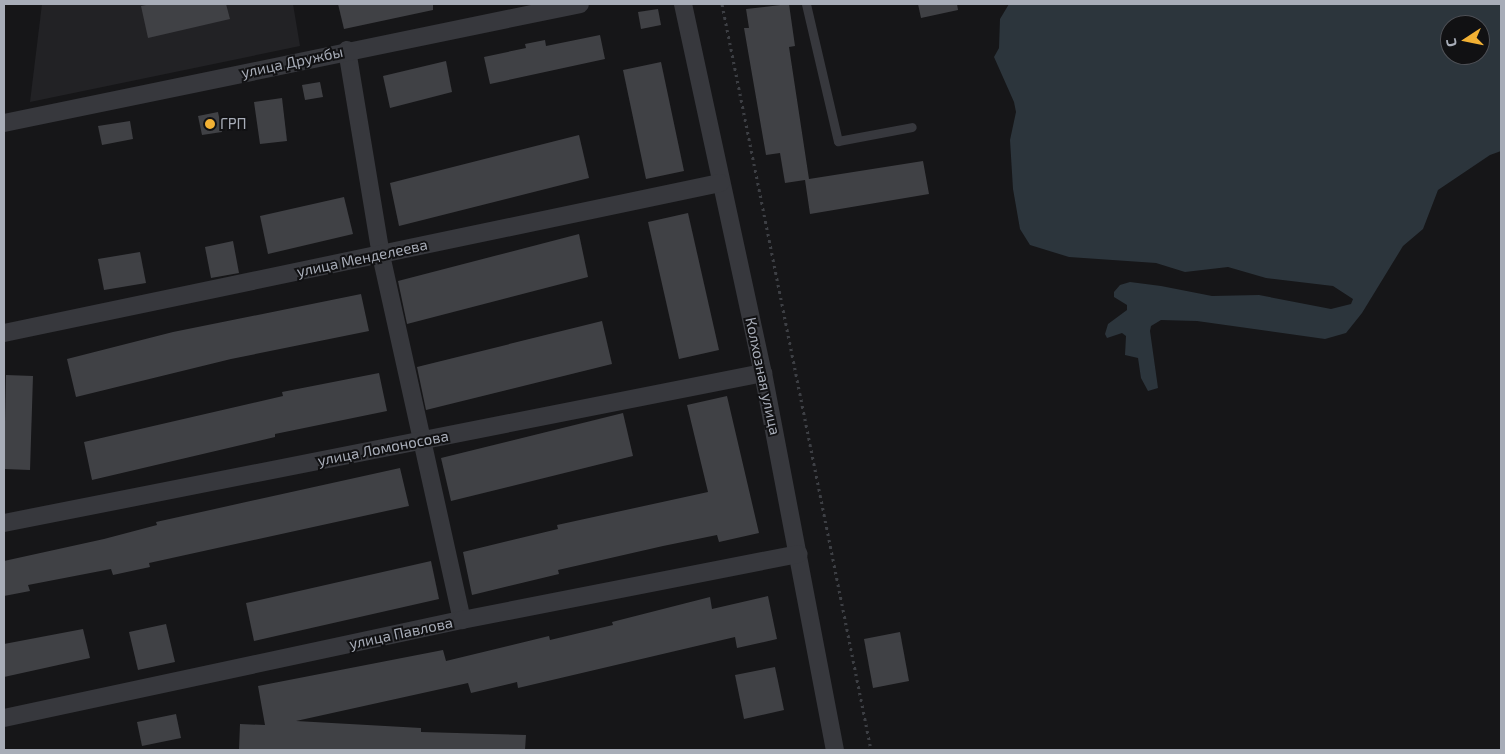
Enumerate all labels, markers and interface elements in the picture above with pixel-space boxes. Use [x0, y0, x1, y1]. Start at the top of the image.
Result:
north arrow [1440, 15, 1490, 65]
text: С [1442, 37, 1460, 48]
street label: улица Дружбы [239, 42, 345, 82]
place label: ГРП [220, 115, 247, 133]
marker: ГРП [204, 118, 216, 130]
street label: улица Менделеева [295, 235, 429, 281]
street label: Колхозная улица [742, 315, 784, 437]
street label: улица Ломоносова [316, 426, 450, 470]
street label: улица Павлова [348, 613, 454, 653]

